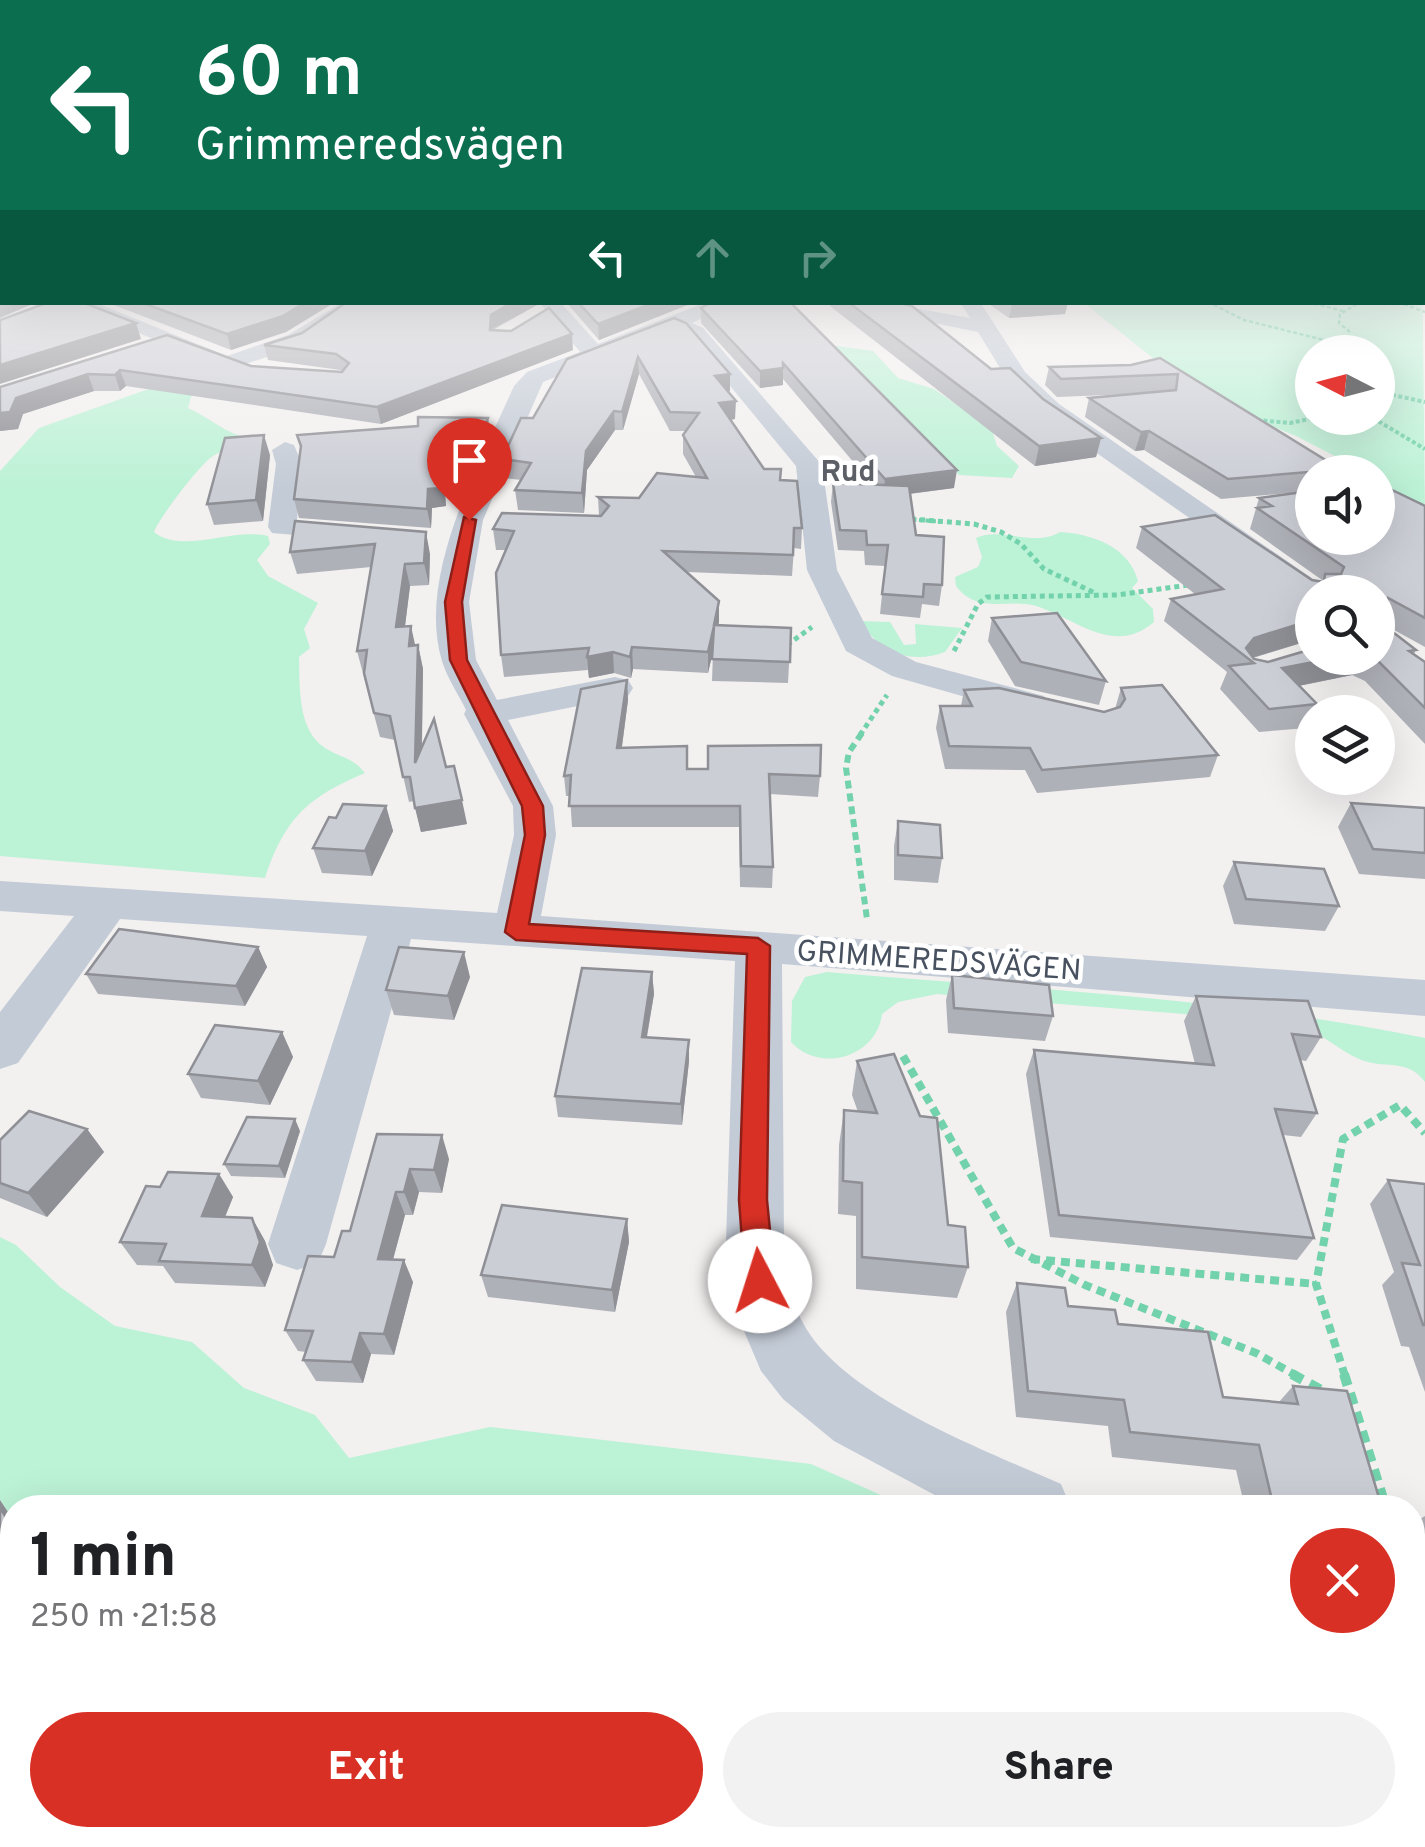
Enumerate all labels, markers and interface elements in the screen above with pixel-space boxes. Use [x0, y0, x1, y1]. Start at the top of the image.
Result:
text: 60 m [195, 32, 363, 121]
icon: left [30, 40, 160, 170]
text: Grimmeredsvägen [195, 119, 565, 176]
icon: left [580, 230, 635, 285]
icon: ahead [685, 230, 740, 285]
icon: right [790, 230, 845, 285]
north arrow [1295, 335, 1395, 435]
map controls [1295, 335, 1395, 795]
pin [427, 418, 512, 521]
icon: arrive [442, 433, 497, 488]
district label: Rud [821, 455, 875, 492]
button: sound [1295, 455, 1395, 555]
button: search [1295, 575, 1395, 675]
button: layers [1295, 695, 1395, 795]
street label: GRIMMEREDSVÄGEN [795, 932, 1083, 991]
position arrow [708, 1229, 812, 1333]
text: 1 min [30, 1522, 177, 1598]
button: close [1290, 1528, 1395, 1633]
text: 250 m · 21:58 [30, 1598, 218, 1638]
button: Exit [30, 1712, 703, 1827]
button: Share [723, 1712, 1395, 1827]

